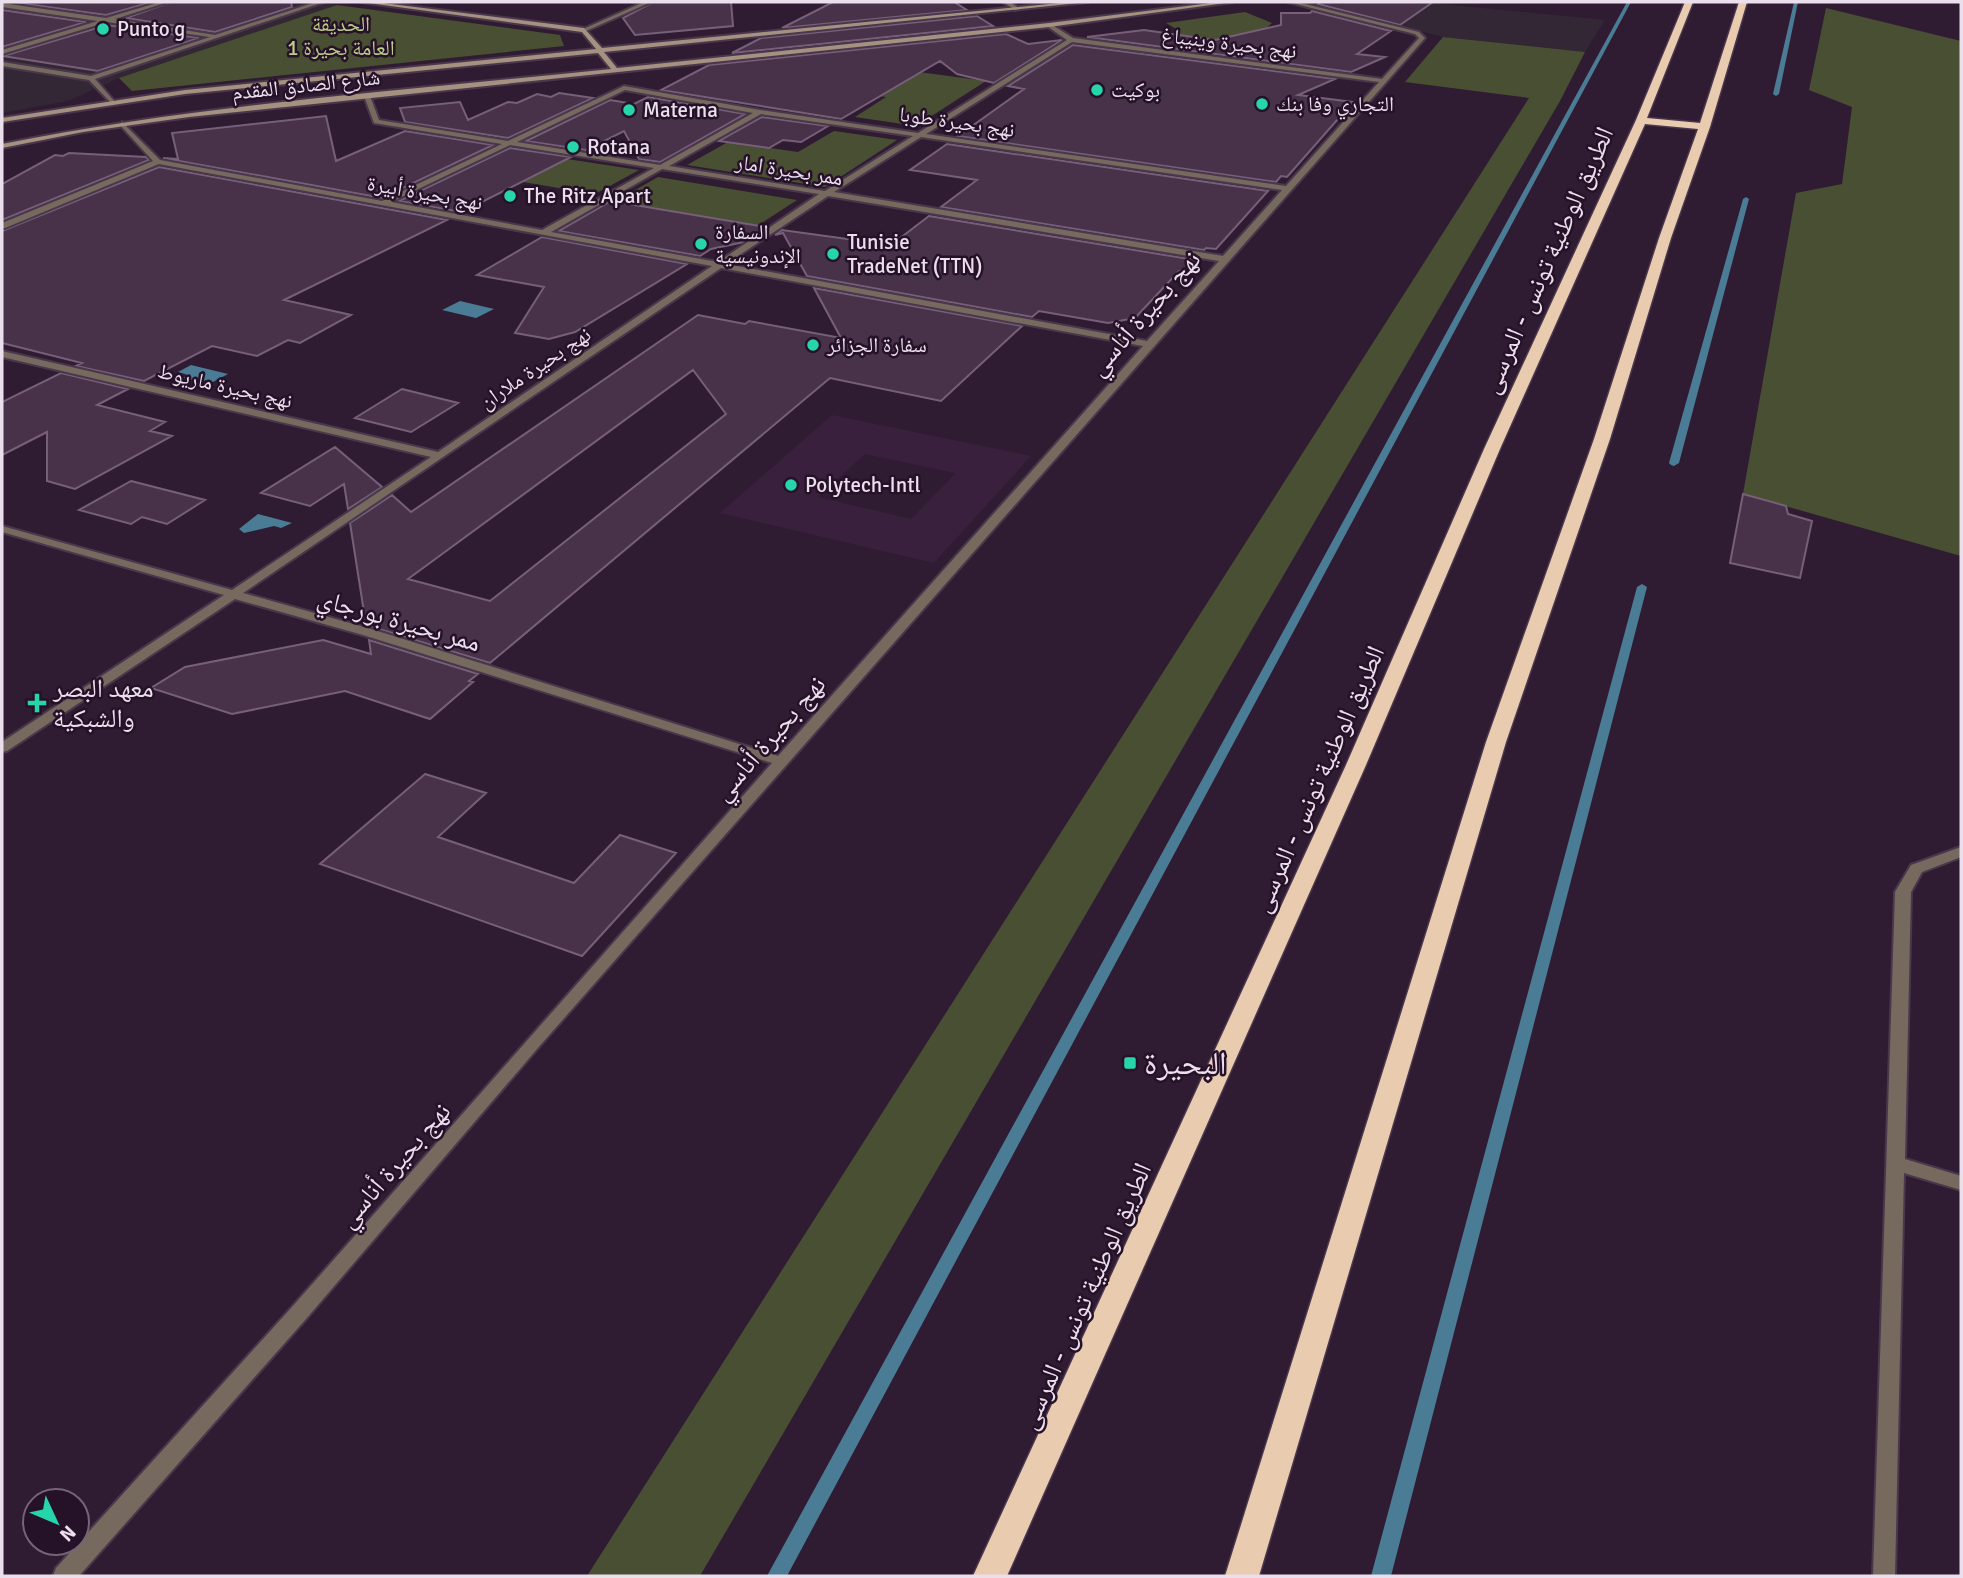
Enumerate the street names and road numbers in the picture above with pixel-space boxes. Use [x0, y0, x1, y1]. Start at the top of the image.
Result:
street label: نهج بحيرة وينيباغ [1160, 22, 1298, 64]
street label: شارع الصادق المقدم [231, 64, 382, 107]
street label: نهج بحيرة طوبا [898, 101, 1016, 143]
street label: الطريق الوطنية تونس - المرسى [1475, 122, 1621, 399]
street label: ممر بحيرة امار [732, 149, 845, 191]
street label: نهج بحيرة أبيرة [365, 170, 485, 216]
street label: نهج بحيرة أناسي [1081, 244, 1211, 385]
street label: نهج بحيرة ملاران [474, 321, 596, 415]
street label: نهج بحيرة ماريوط [155, 358, 295, 414]
street label: ممر بحيرة بورجاي [313, 582, 484, 663]
street label: الطريق الوطنية تونس - المرسى [1246, 641, 1392, 918]
street label: نهج بحيرة أناسي [706, 669, 836, 810]
street label: نهج بحيرة أناسي [331, 1096, 461, 1237]
street label: الطريق الوطنية تونس - المرسى [1013, 1158, 1159, 1435]

